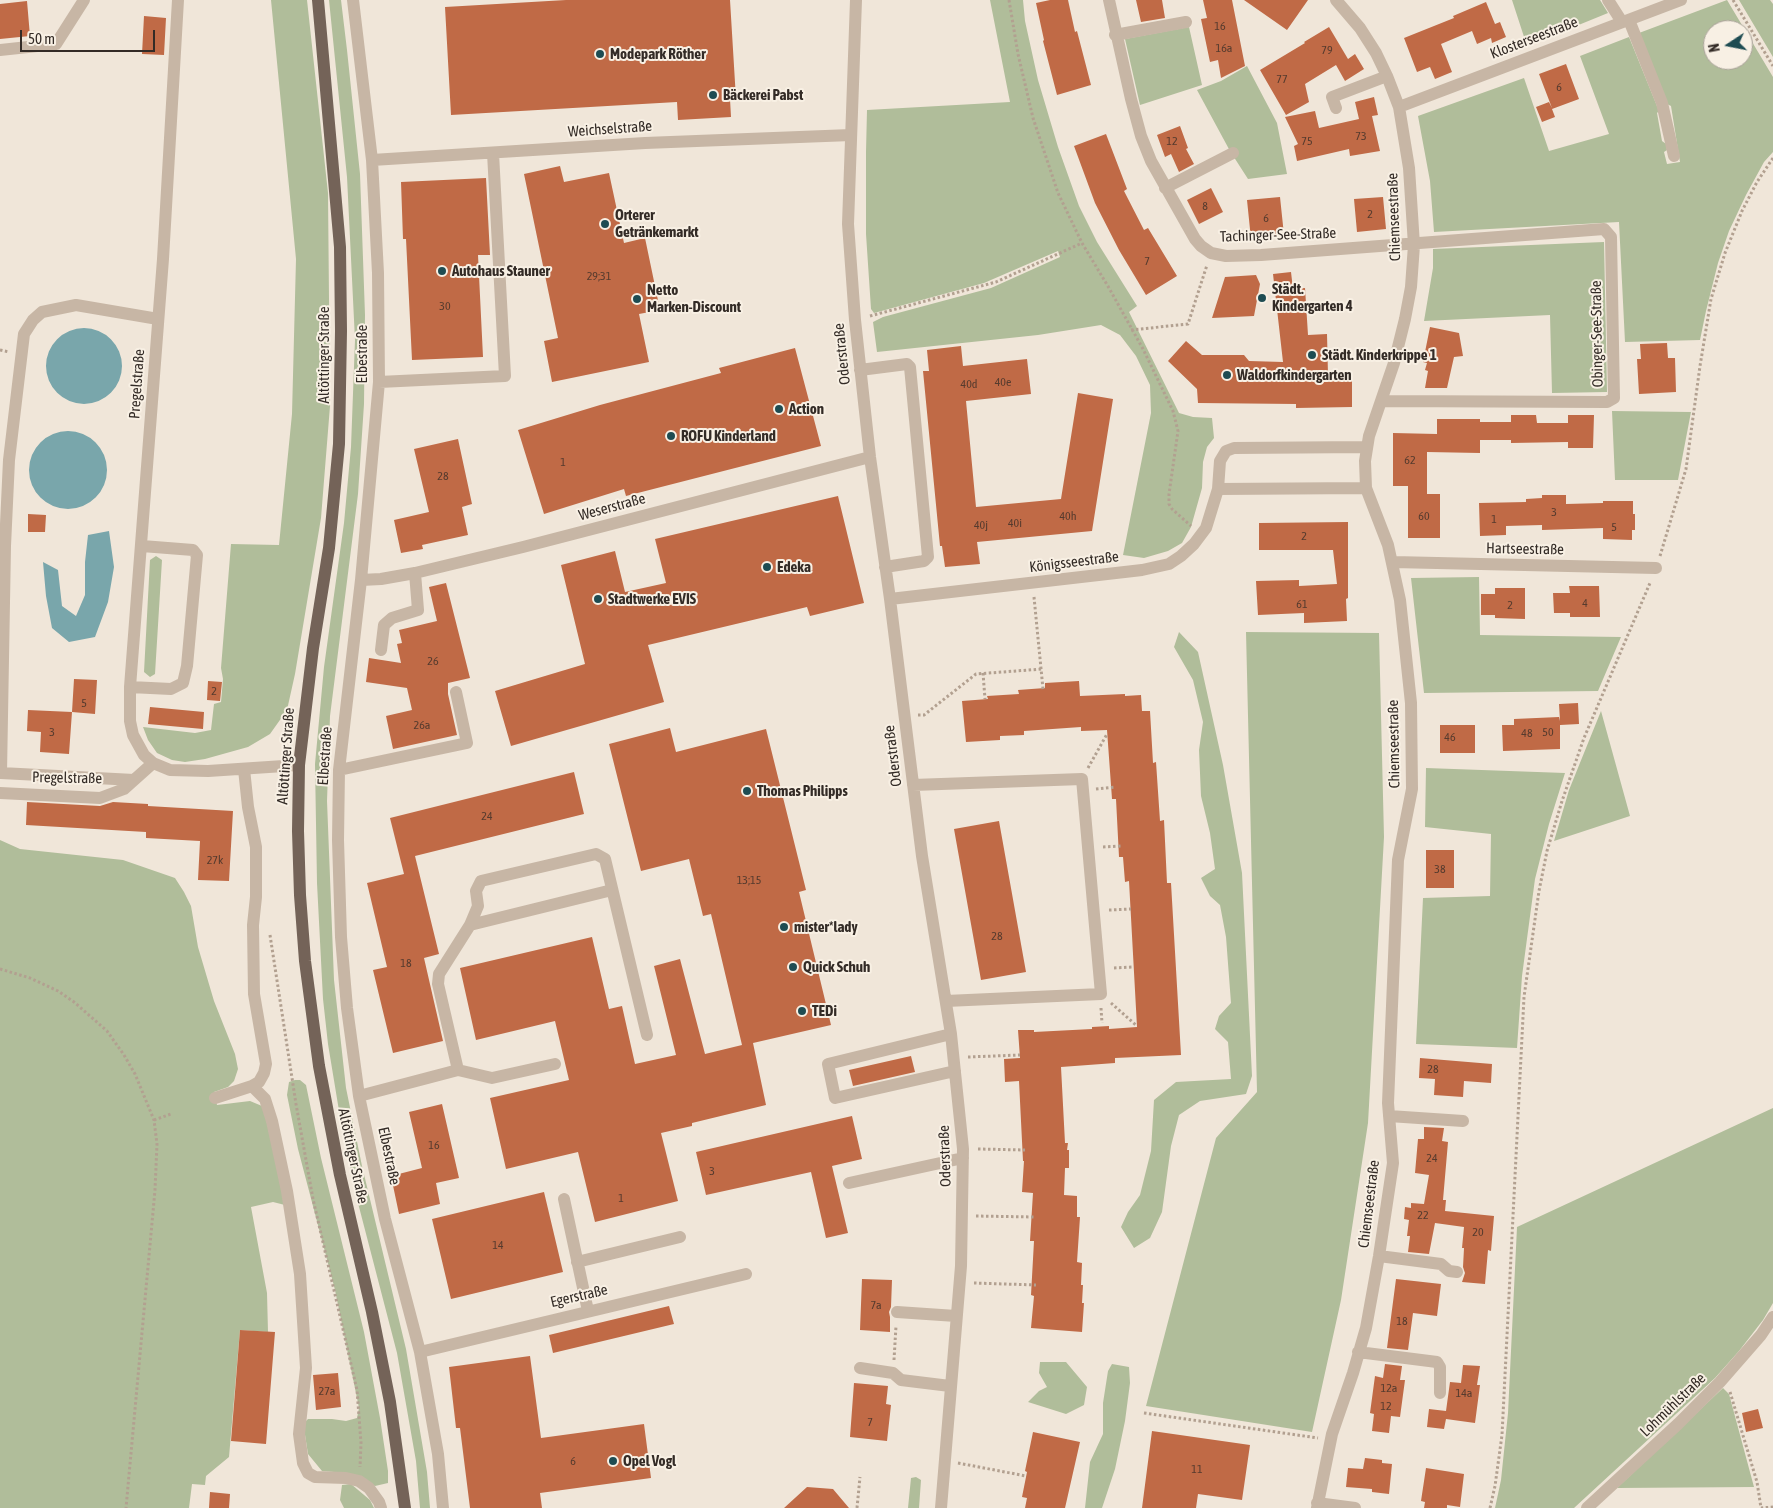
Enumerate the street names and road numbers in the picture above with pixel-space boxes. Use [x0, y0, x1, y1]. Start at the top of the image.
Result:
street label: Klosterseestraße [1488, 13, 1580, 63]
street label: Weichselstraße [567, 117, 653, 141]
street label: Chiemseestraße [1383, 172, 1405, 262]
street label: Tachinger-See-Straße [1220, 224, 1336, 246]
street label: Obinger-See-Straße [1587, 280, 1607, 388]
street label: Altöttinger Straße [315, 307, 333, 403]
street label: Oderstraße [830, 322, 854, 386]
street label: Elbestraße [353, 325, 371, 383]
street label: Pregelstraße [126, 348, 148, 420]
street label: Weserstraße [577, 489, 647, 525]
street label: Hartseestraße [1486, 539, 1564, 559]
street label: Königsseestraße [1028, 548, 1120, 576]
street label: Chiemseestraße [1384, 700, 1404, 788]
street label: Altöttinger Straße [274, 707, 298, 805]
street label: Oderstraße [880, 724, 906, 788]
street label: Elbestraße [314, 726, 336, 786]
street label: Pregelstraße [32, 768, 102, 788]
street label: Altöttinger Straße [334, 1107, 372, 1205]
street label: Elbestraße [374, 1125, 404, 1187]
street label: Oderstraße [935, 1125, 955, 1187]
street label: Chiemseestraße [1355, 1159, 1383, 1249]
street label: Egerstraße [549, 1281, 609, 1311]
street label: Lohmühlstraße [1637, 1369, 1709, 1441]

